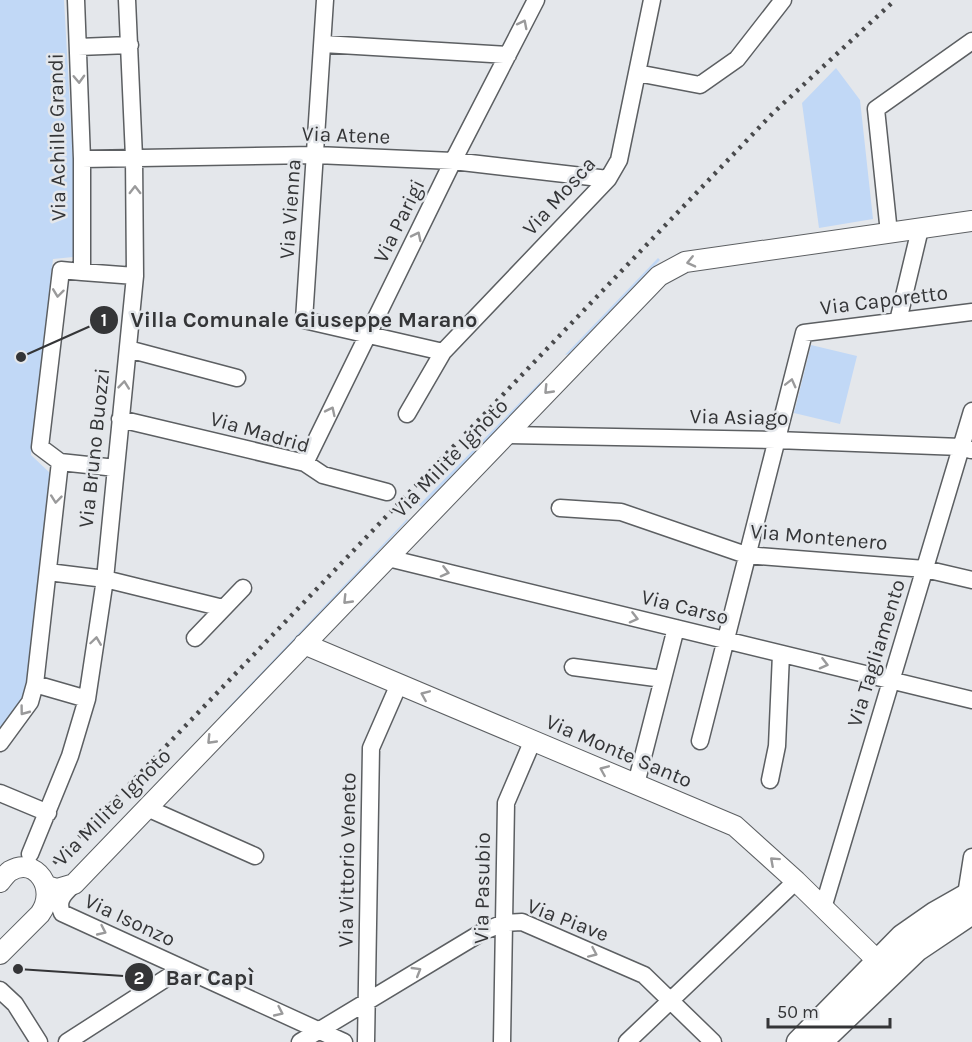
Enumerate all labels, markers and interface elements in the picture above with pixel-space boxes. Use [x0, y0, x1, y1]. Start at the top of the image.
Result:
one-way arrow [516, 19, 528, 30]
street label: Via Achille Grandi [44, 53, 70, 221]
one-way arrow [73, 75, 86, 84]
street label: Via Atene [301, 121, 391, 149]
street label: Via Mosca [518, 152, 600, 240]
street label: Via Vienna [275, 158, 305, 260]
street label: Via Parigi [369, 175, 429, 267]
one-way arrow [128, 186, 141, 195]
one-way arrow [409, 231, 421, 242]
one-way arrow [686, 254, 696, 267]
street label: Via Caporetto [819, 280, 949, 320]
one-way arrow [52, 289, 65, 298]
callout: Villa Comunale Giuseppe Marano [89, 300, 490, 340]
text: Villa Comunale Giuseppe Marano [131, 307, 477, 333]
text: 1 [101, 309, 107, 331]
street label: Via Bruno Buozzi [74, 367, 114, 529]
one-way arrow [783, 378, 796, 388]
one-way arrow [117, 380, 130, 389]
one-way arrow [544, 383, 555, 394]
street label: Via Milite Ignoto [387, 394, 513, 522]
street label: Via Asiago [689, 404, 789, 430]
street label: Via Madrid [207, 406, 313, 458]
one-way arrow [324, 406, 335, 417]
one-way arrow [50, 494, 63, 504]
street label: Via Montenero [749, 519, 889, 555]
one-way arrow [439, 564, 449, 577]
street label: Via Tagliamento [842, 576, 910, 730]
street label: Via Carso [639, 585, 731, 629]
one-way arrow [343, 593, 354, 603]
one-way arrow [629, 610, 639, 623]
one-way arrow [89, 636, 101, 646]
one-way arrow [818, 657, 828, 670]
one-way arrow [420, 690, 431, 702]
one-way arrow [20, 704, 31, 715]
street label: Via Monte Santo [542, 709, 696, 793]
one-way arrow [208, 733, 219, 744]
street label: Via Milite Ignoto [48, 743, 176, 871]
one-way arrow [600, 766, 611, 778]
street label: Via Vittorio Veneto [333, 772, 361, 948]
street label: Via Pasubio [469, 832, 495, 944]
one-way arrow [771, 858, 782, 869]
street label: Via Isonzo [81, 889, 179, 951]
street label: Via Piave [524, 893, 612, 947]
one-way arrow [95, 924, 106, 936]
one-way arrow [586, 946, 597, 958]
callout: Bar Capì [124, 957, 267, 997]
text: Bar Capì [166, 965, 254, 991]
one-way arrow [411, 966, 421, 978]
text: 2 [134, 967, 144, 989]
scale bar [768, 991, 890, 1029]
text: 50 m [777, 1001, 819, 1023]
one-way arrow [273, 1005, 284, 1017]

